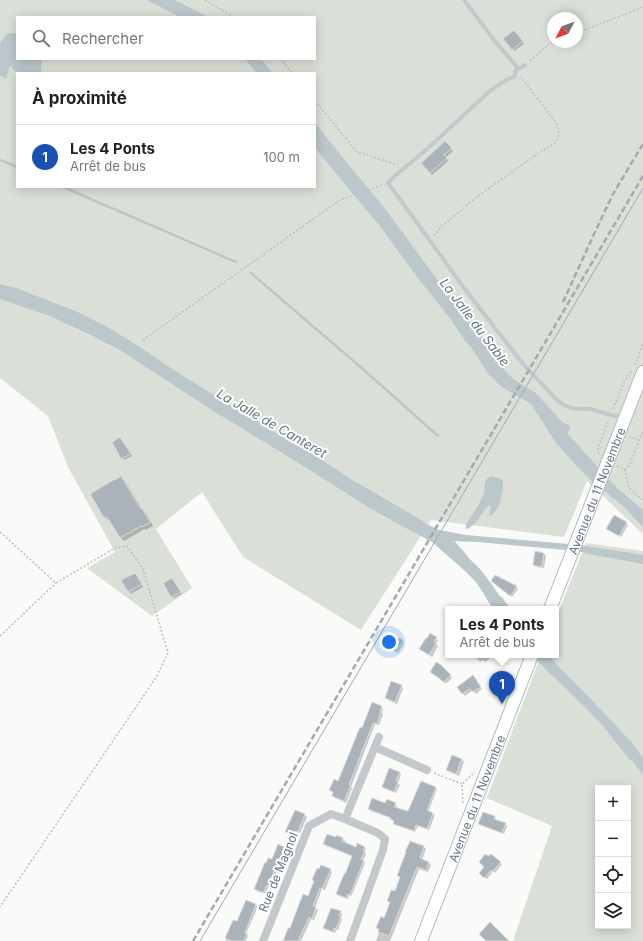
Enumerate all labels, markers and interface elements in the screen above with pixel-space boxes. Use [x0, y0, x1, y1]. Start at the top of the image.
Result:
north arrow [547, 12, 583, 48]
search box [16, 16, 316, 60]
icon: search [30, 27, 52, 49]
text: Rechercher [62, 29, 144, 48]
text: À proximité [32, 88, 127, 108]
text: Les 4 Ponts [70, 139, 155, 158]
text: 1 [42, 149, 48, 165]
text: 100 m [263, 149, 300, 165]
text: Arrêt de bus [70, 158, 146, 174]
water label: La Jalle du Sable [437, 275, 513, 369]
water label: La Jalle de Canteret [214, 385, 330, 461]
street label: Avenue du 11 Novembre [565, 425, 628, 556]
popup [445, 606, 559, 658]
text: Les 4 Ponts [460, 615, 544, 634]
your location [379, 632, 399, 652]
text: Arrêt de bus [460, 634, 535, 650]
pin: 1 [489, 671, 515, 704]
street label: Avenue du 11 Novembre [445, 733, 508, 864]
map controls [595, 785, 631, 929]
button: + [595, 785, 631, 821]
button: − [595, 821, 631, 857]
street label: Rue de Magnol [255, 830, 301, 914]
button: locate [595, 857, 631, 893]
button: layers [595, 893, 631, 929]

